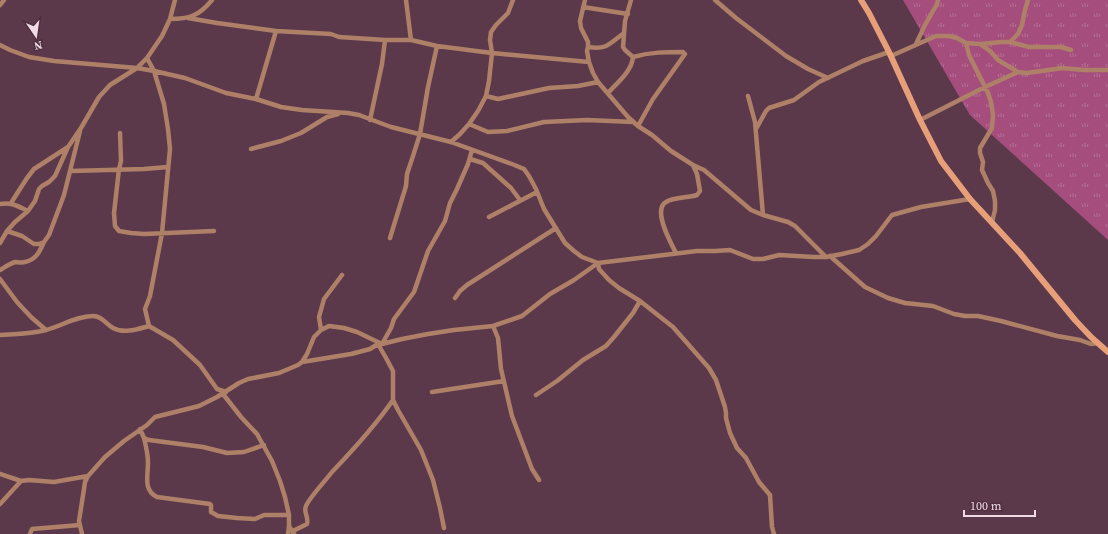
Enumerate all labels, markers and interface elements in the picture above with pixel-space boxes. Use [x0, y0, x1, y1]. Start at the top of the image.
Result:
north arrow [16, 16, 56, 56]
text: N [33, 37, 44, 53]
scale bar [964, 492, 1035, 518]
text: 100 m [970, 498, 1002, 514]

